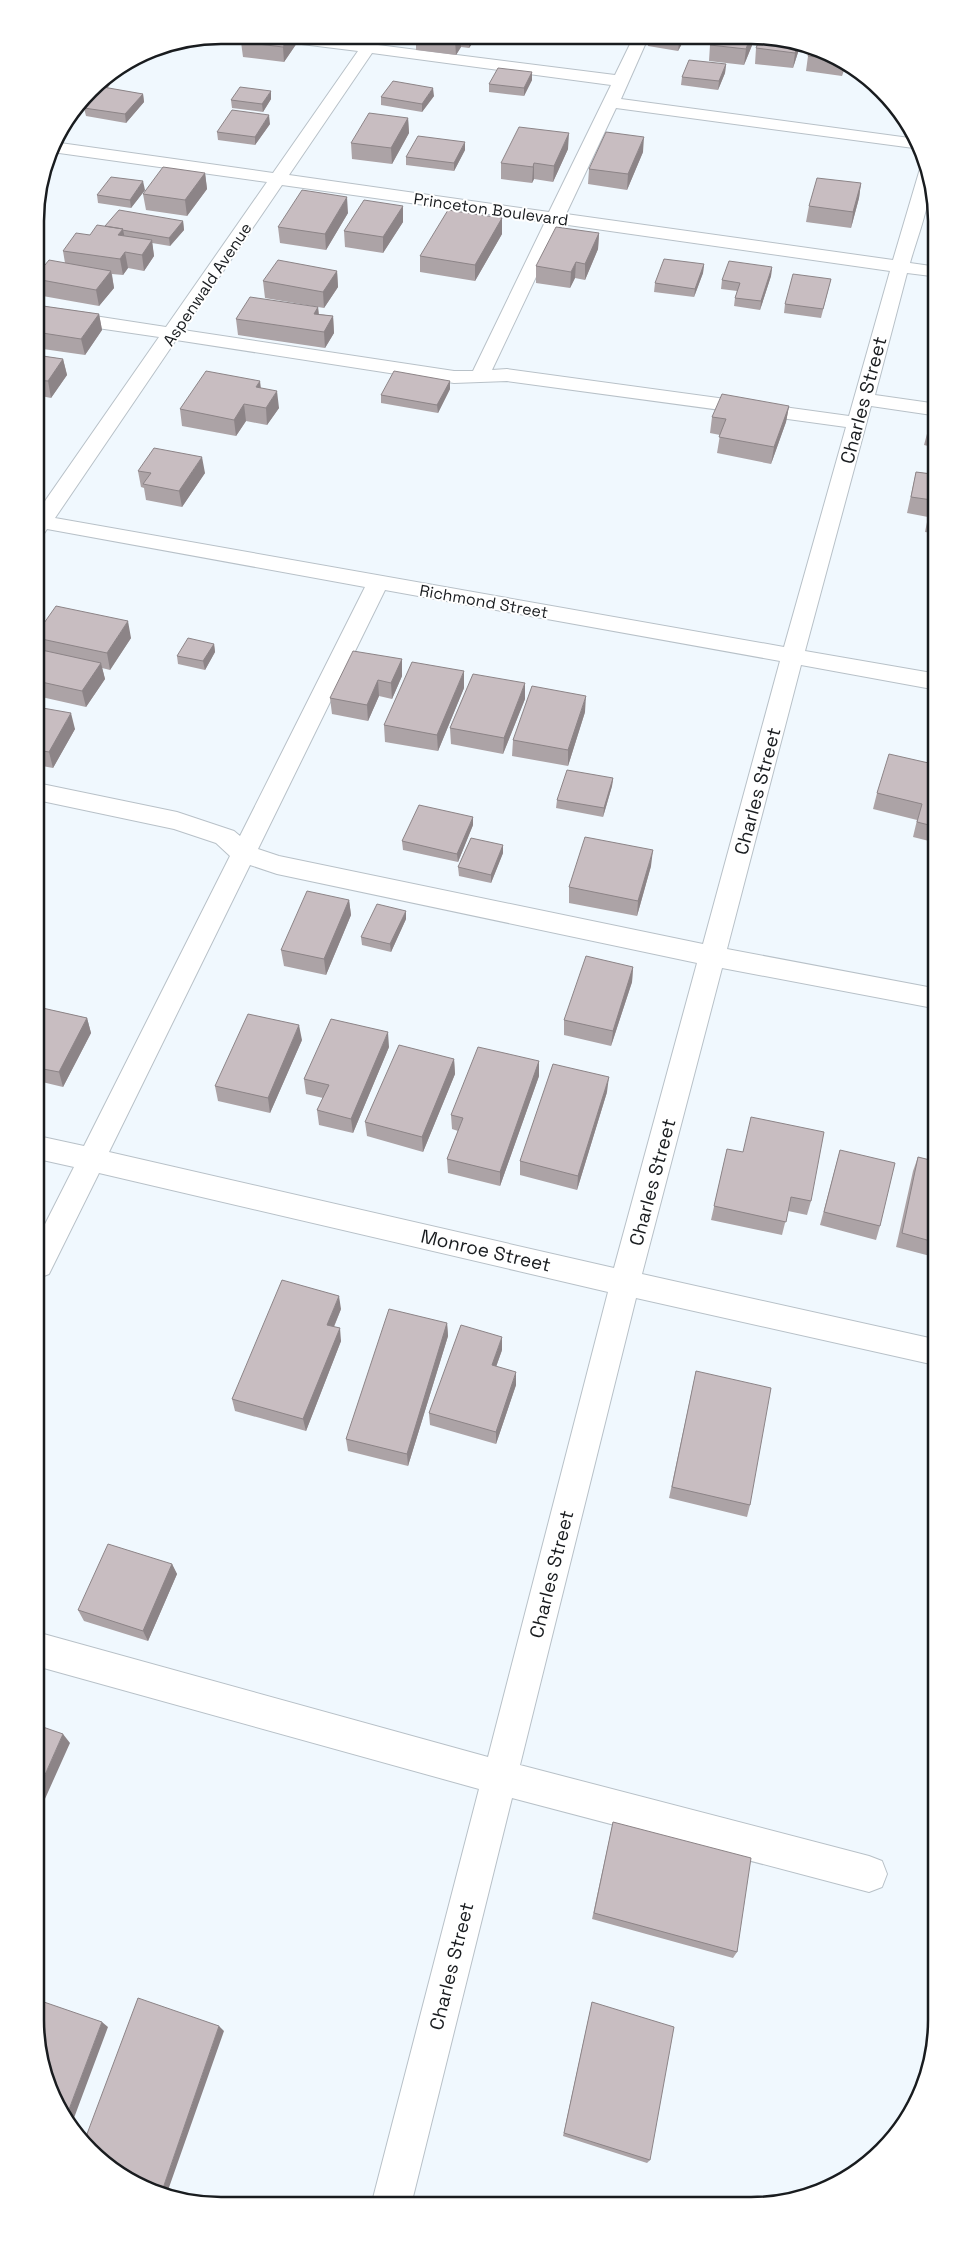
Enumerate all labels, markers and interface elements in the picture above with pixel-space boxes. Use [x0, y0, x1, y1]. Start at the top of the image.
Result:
street label: Princeton Boulevard [412, 188, 570, 231]
street label: Aspenwald Avenue [158, 218, 257, 350]
street label: Charles Street [834, 334, 892, 467]
street label: Richmond Street [418, 580, 550, 623]
street label: Charles Street [728, 725, 786, 858]
street label: Charles Street [623, 1116, 681, 1249]
street label: Monroe Street [418, 1223, 553, 1278]
street label: Charles Street [524, 1508, 579, 1641]
street label: Charles Street [424, 1900, 479, 2033]

